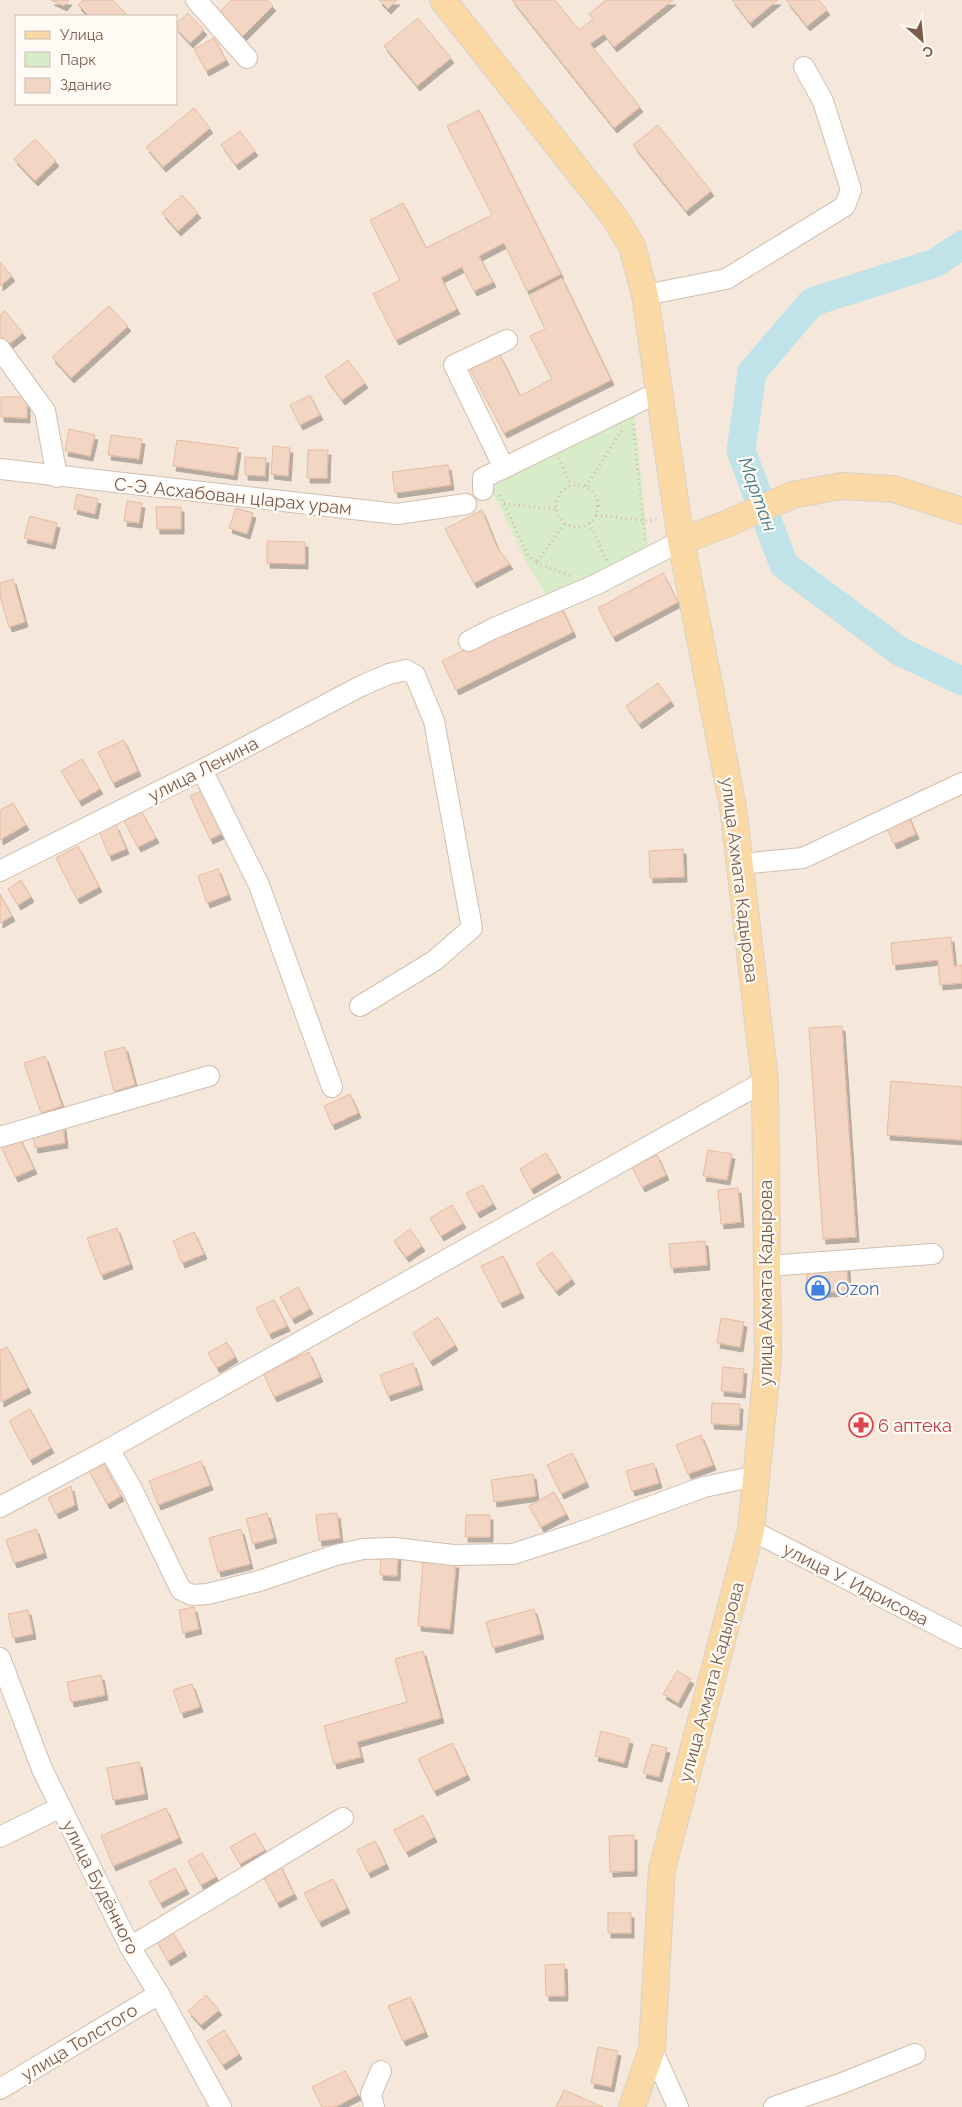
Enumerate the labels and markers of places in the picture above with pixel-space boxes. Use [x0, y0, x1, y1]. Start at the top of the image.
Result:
shop icon: Ozon [805, 1275, 831, 1301]
place label: Ozon [836, 1278, 879, 1299]
pharmacy icon: 6 аптека [848, 1412, 874, 1438]
place label: 6 аптека [878, 1415, 952, 1436]

